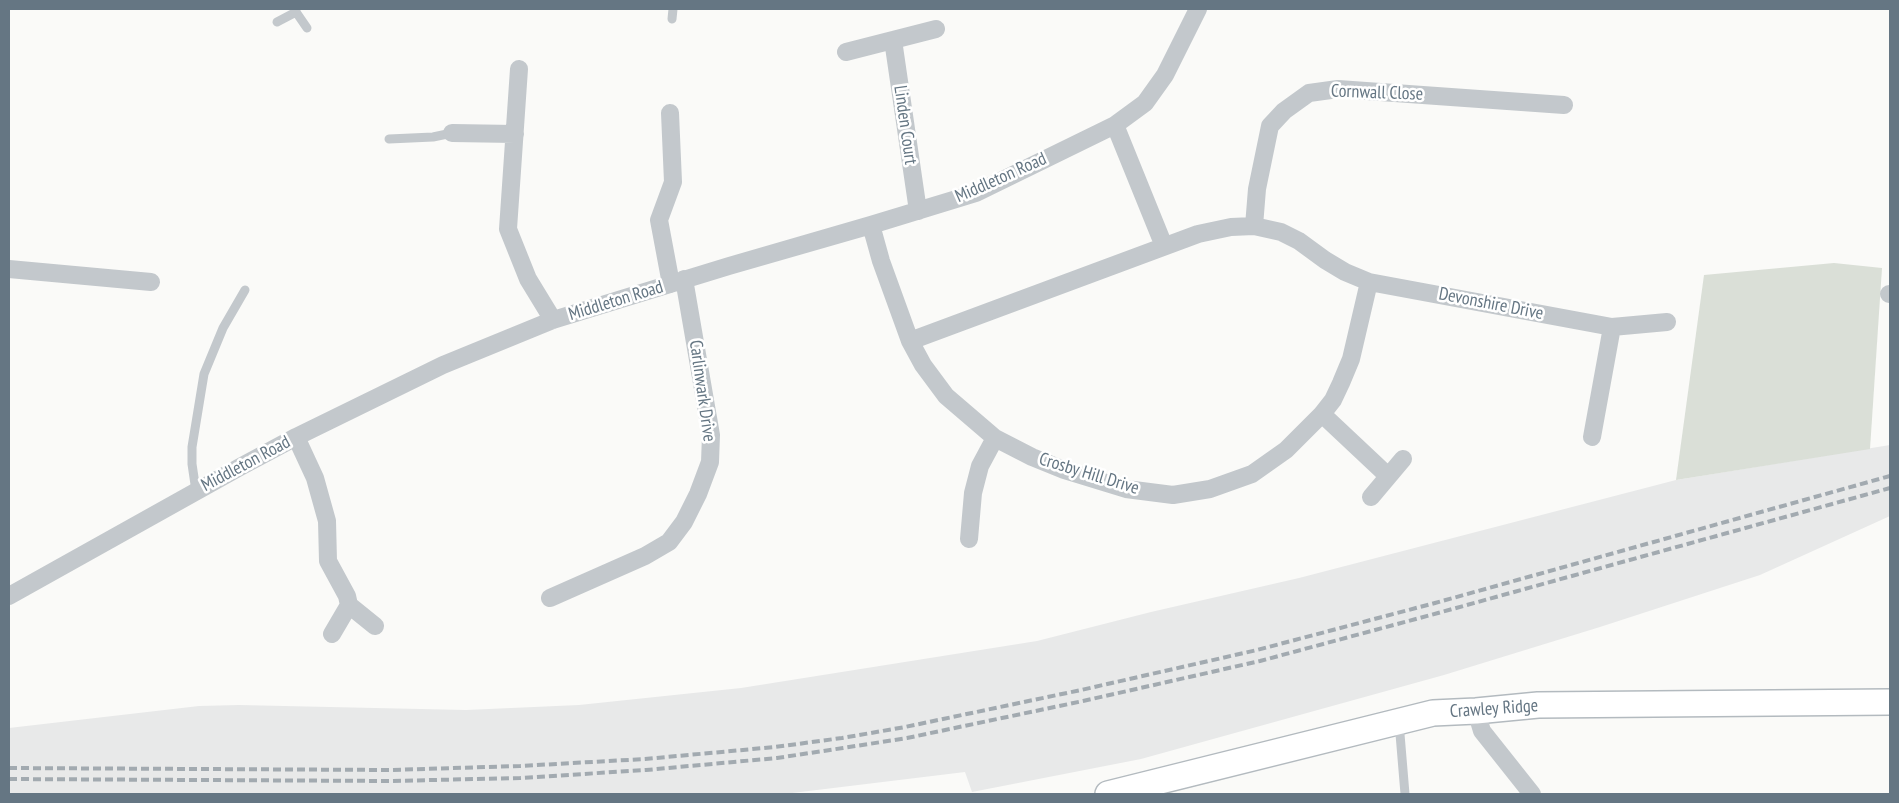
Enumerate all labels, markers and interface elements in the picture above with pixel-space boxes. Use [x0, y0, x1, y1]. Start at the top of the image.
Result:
street label: Cornwall Close [1331, 81, 1423, 105]
street label: Linden Court [889, 84, 921, 166]
street label: Middleton Road [952, 148, 1050, 208]
street label: Middleton Road [566, 276, 666, 326]
street label: Devonshire Drive [1437, 283, 1545, 325]
street label: Carlinwark Drive [684, 339, 720, 443]
street label: Middleton Road [198, 432, 294, 496]
street label: Crosby Hill Drive [1036, 449, 1142, 499]
street label: Crawley Ridge [1449, 695, 1539, 723]

